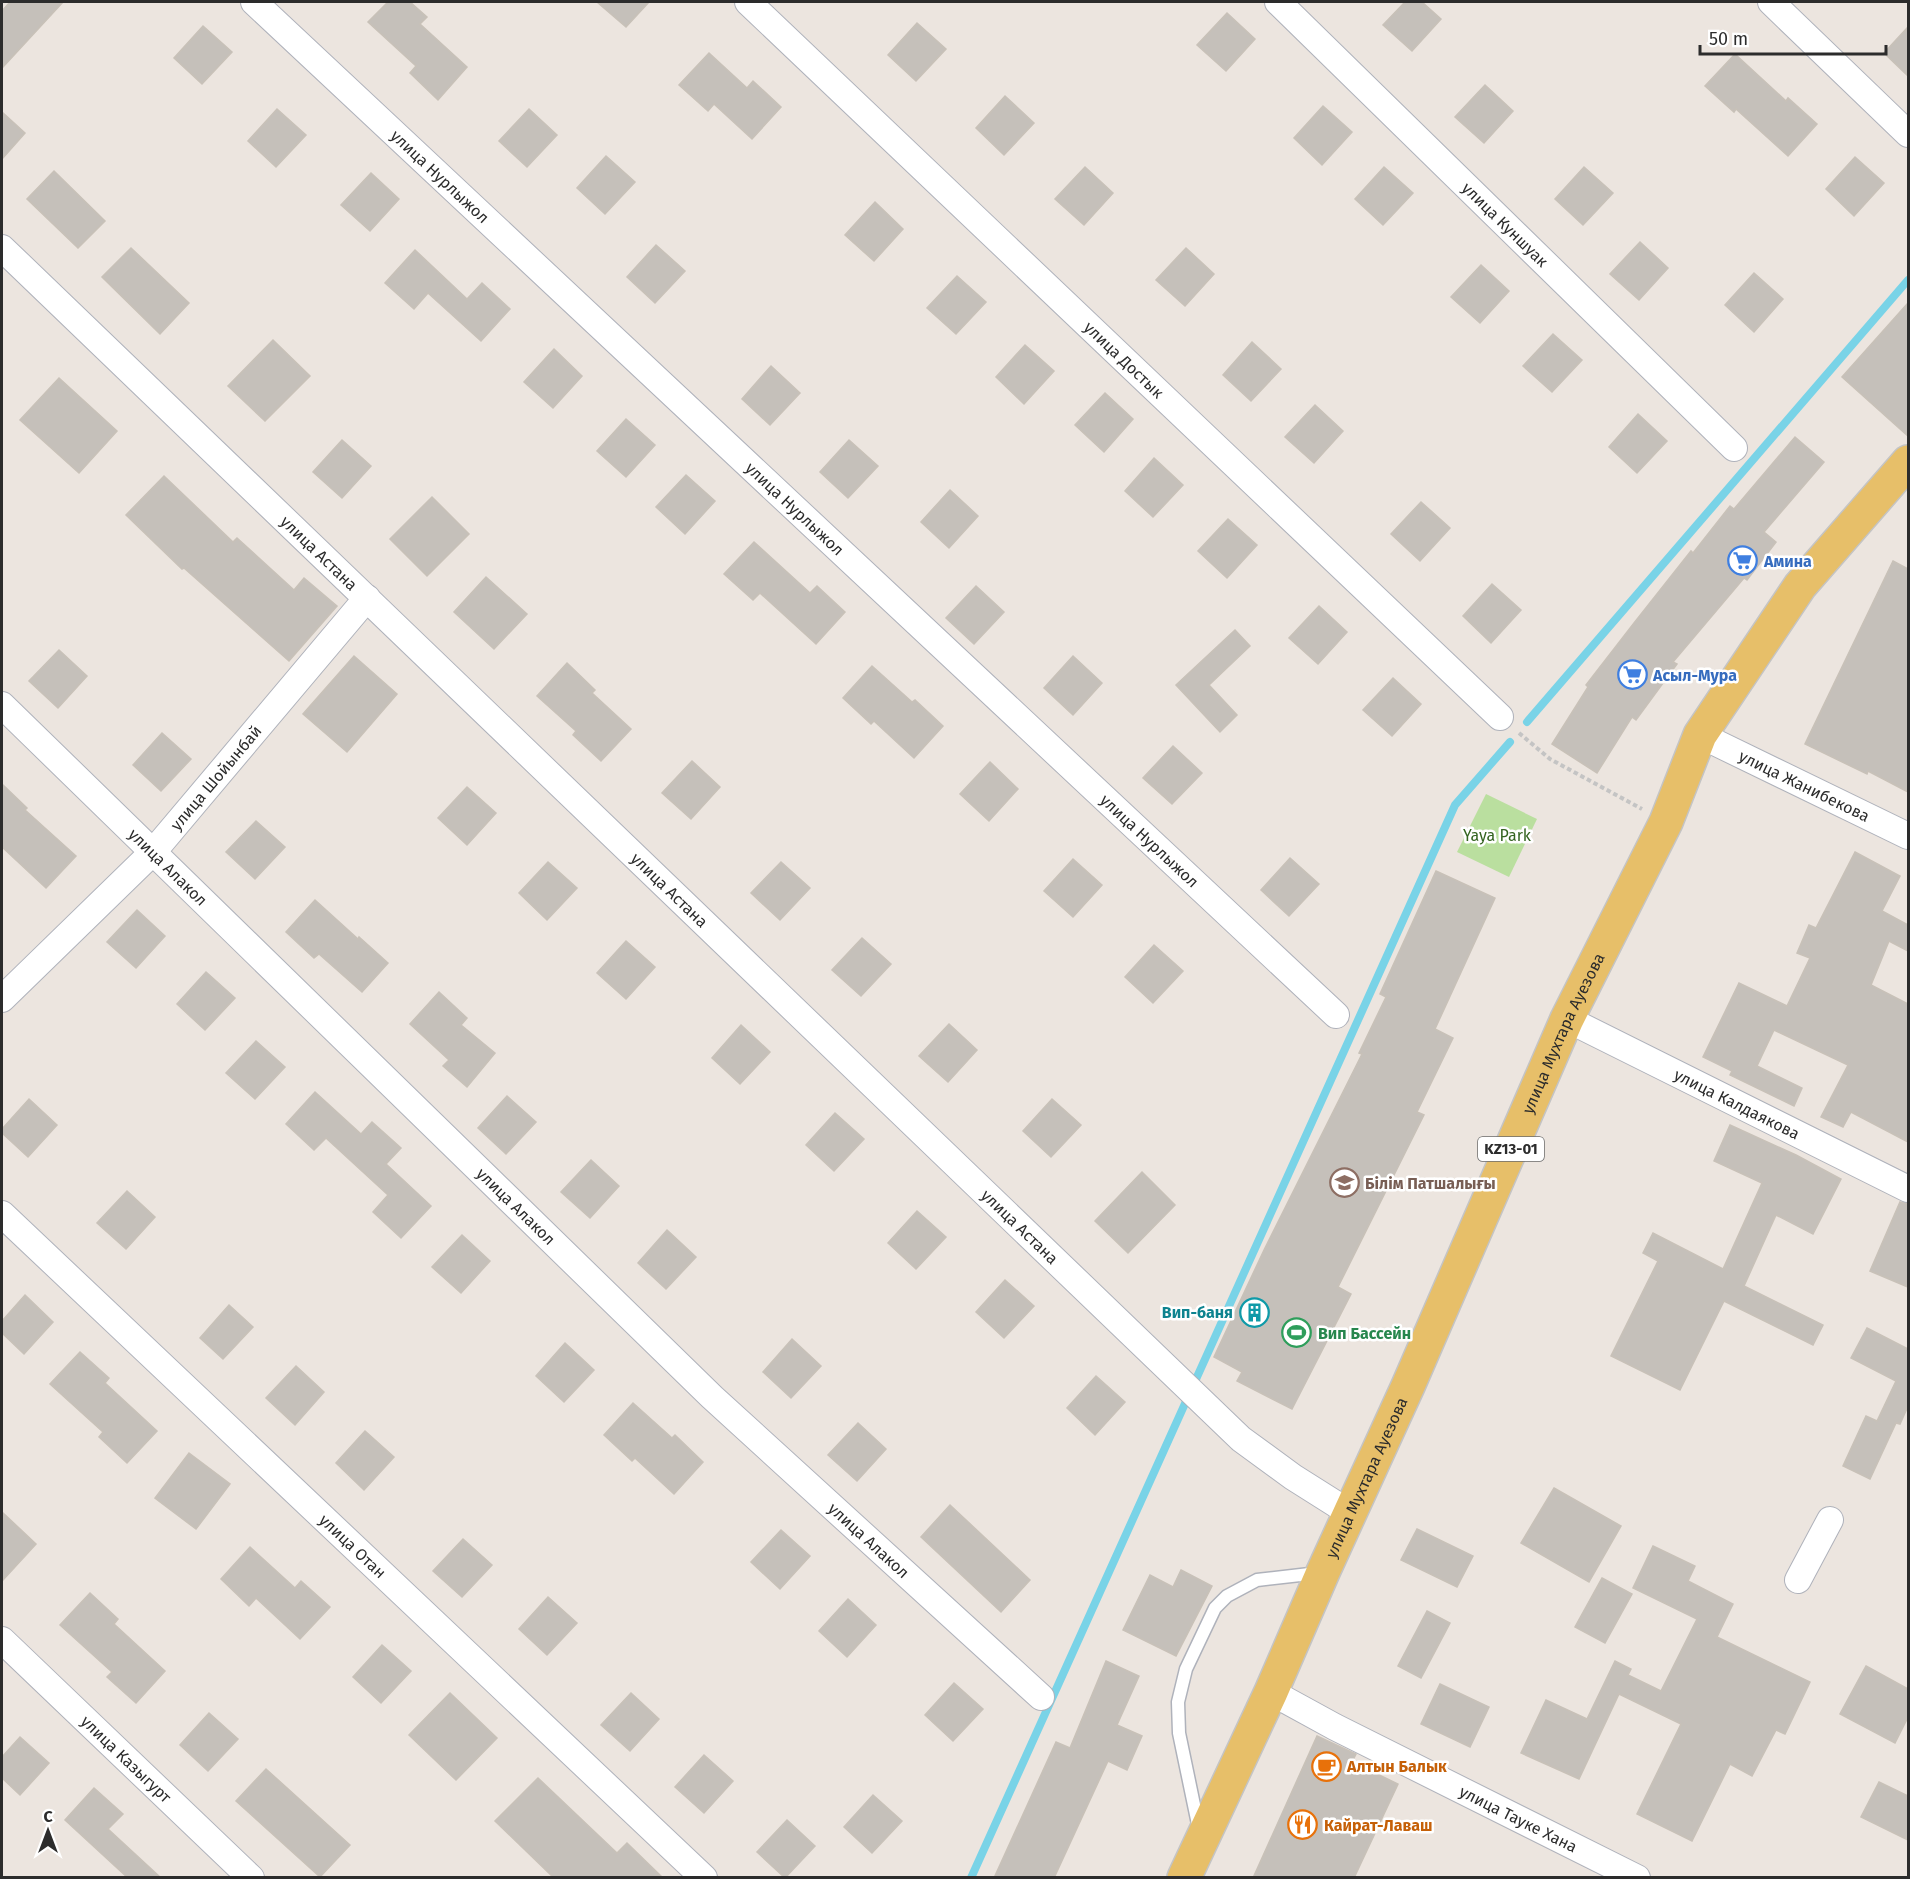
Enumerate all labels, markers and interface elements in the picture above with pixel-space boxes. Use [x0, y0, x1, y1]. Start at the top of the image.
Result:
scale bar [1700, 18, 1886, 56]
text: 50 m [1709, 28, 1748, 50]
street label: улица Нурлыжол [387, 126, 493, 227]
street label: улица Куншуак [1458, 178, 1553, 271]
street label: улица Достык [1080, 317, 1168, 402]
street label: улица Нурлыжол [742, 458, 848, 559]
street label: улица Астана [277, 512, 362, 594]
supermarket icon: Амина [1727, 545, 1759, 577]
place label: Амина [1763, 552, 1812, 571]
supermarket icon: Асыл-Мура [1616, 659, 1648, 691]
place label: Асыл-Мура [1652, 666, 1737, 685]
street label: улица Шойынбай [166, 721, 265, 834]
street label: улица Жанибекова [1736, 746, 1873, 825]
street label: улица Нурлыжол [1097, 790, 1203, 891]
street label: улица Алакол [125, 824, 211, 910]
park label: Yaya Park [1463, 826, 1532, 845]
street label: улица Астана [627, 848, 712, 931]
street label: улица Мухтара Ауезова [1518, 950, 1608, 1116]
street label: улица Калдаякова [1671, 1065, 1803, 1143]
road number: KZ13-01 [1478, 1137, 1544, 1161]
street label: улица Алакол [473, 1164, 560, 1249]
school or university icon: Білім Патшалығы [1328, 1167, 1360, 1199]
place label: Білім Патшалығы [1365, 1174, 1496, 1193]
street label: улица Астана [978, 1185, 1062, 1268]
building icon: Вип-баня [1238, 1296, 1270, 1328]
place label: Вип-баня [1162, 1303, 1233, 1322]
sports icon: Вип Бассейн [1281, 1317, 1313, 1349]
place label: Вип Бассейн [1318, 1324, 1411, 1343]
street label: улица Мухтара Ауезова [1321, 1394, 1411, 1561]
street label: улица Алакол [825, 1499, 913, 1582]
street label: улица Отан [316, 1510, 390, 1582]
street label: улица Казыгурт [77, 1711, 176, 1807]
cafe icon: Алтын Балык [1310, 1750, 1342, 1782]
place label: Алтын Балык [1346, 1757, 1447, 1776]
street label: улица Тауке Хана [1456, 1781, 1580, 1856]
north arrow [18, 1801, 78, 1861]
text: С [43, 1807, 53, 1826]
restaurant icon: Кайрат-Лаваш [1287, 1809, 1319, 1841]
place label: Кайрат-Лаваш [1324, 1816, 1432, 1835]

